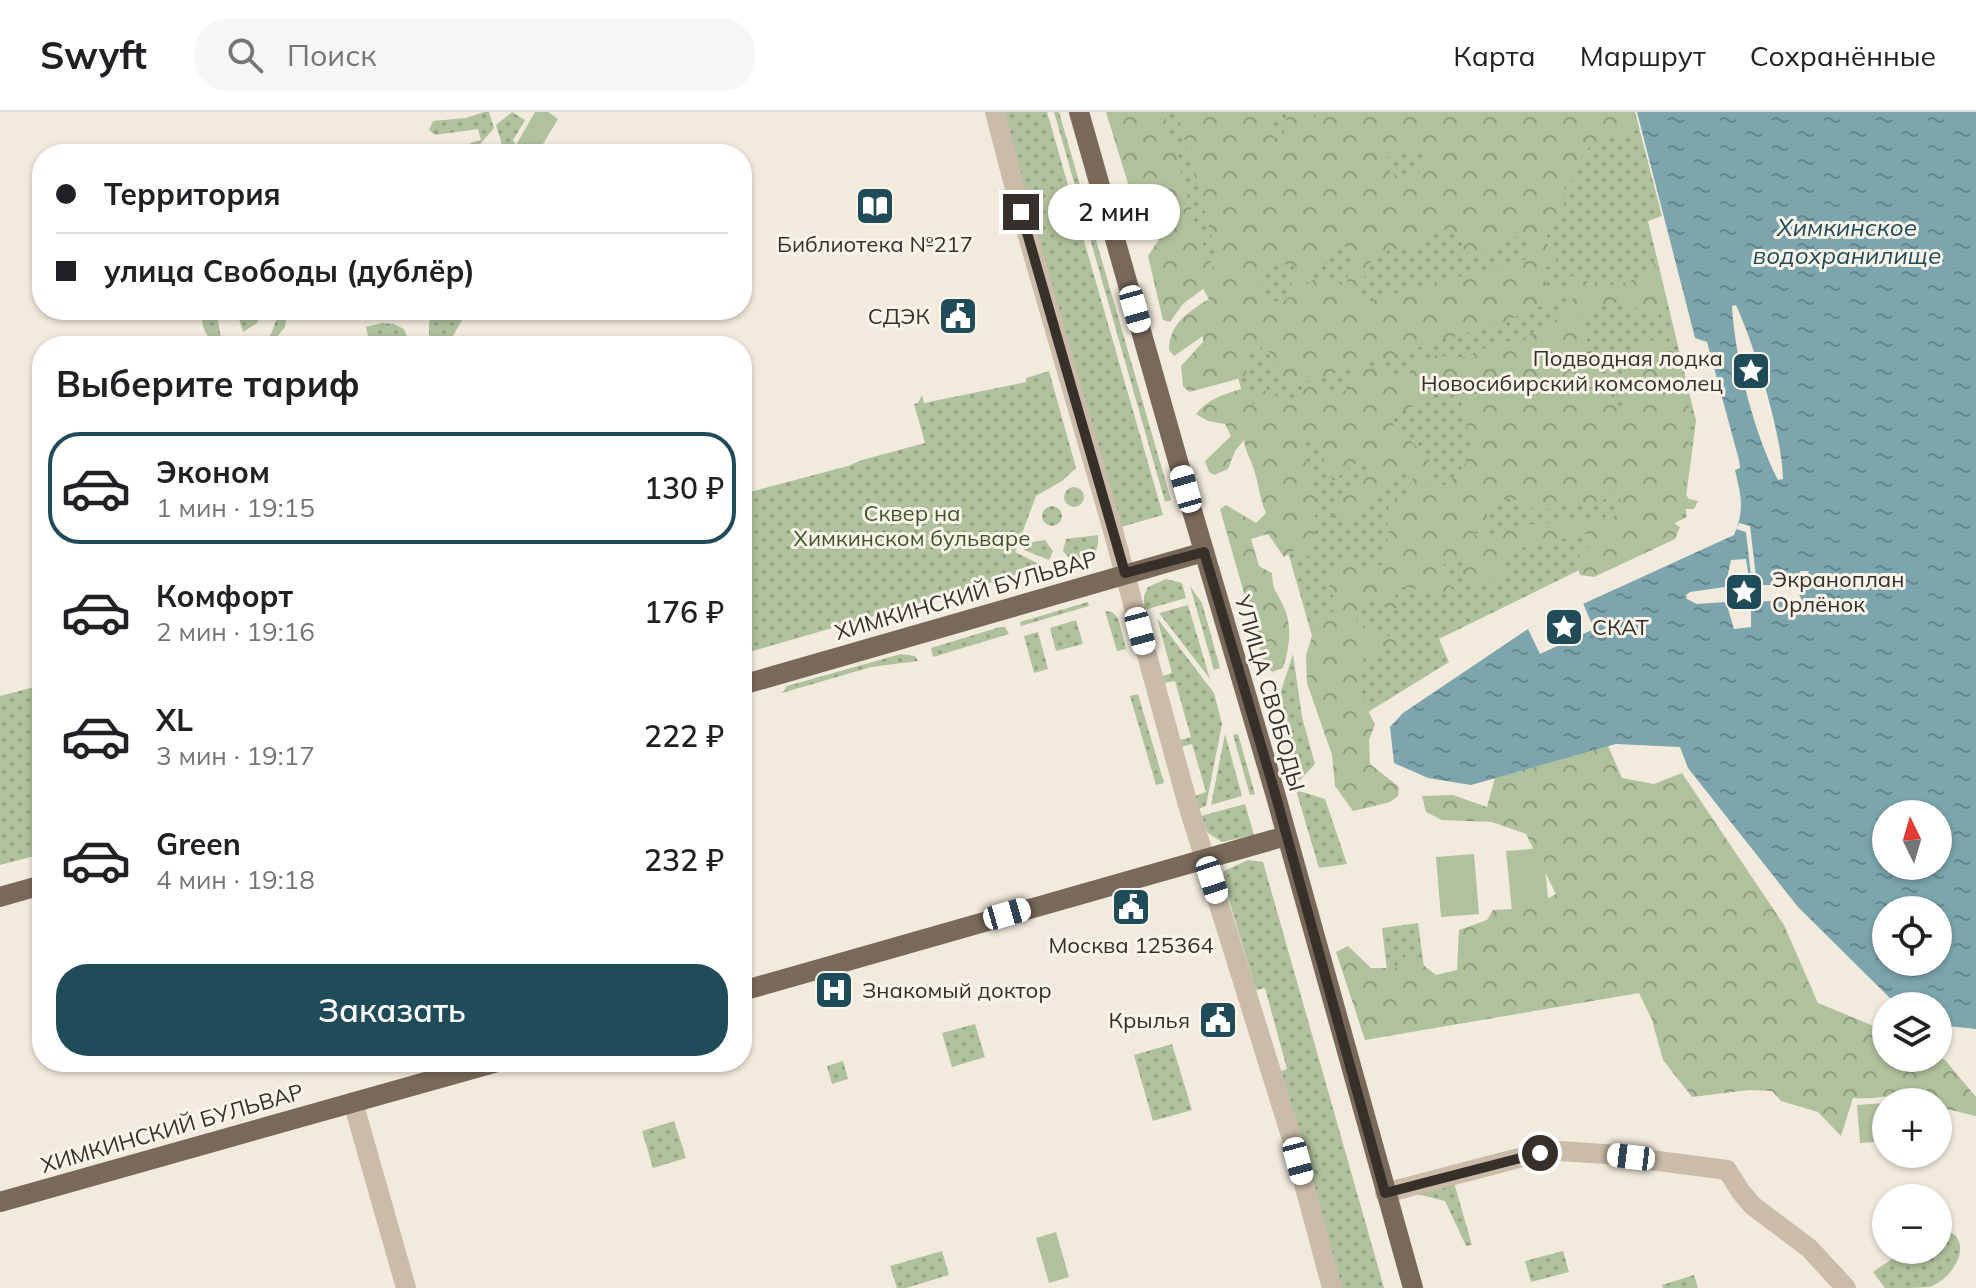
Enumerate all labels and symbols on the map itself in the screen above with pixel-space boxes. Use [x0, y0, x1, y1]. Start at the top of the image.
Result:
callout: 2 мин [1049, 184, 1181, 240]
library icon: Библиотека №217 [854, 185, 896, 227]
route end [1003, 194, 1039, 230]
water label: Химкинское водохранилище [1753, 212, 1941, 270]
place label: Библиотека №217 [777, 230, 973, 258]
car [1117, 283, 1153, 335]
public building icon: СДЭК [937, 295, 979, 337]
place label: СДЭК [868, 302, 931, 330]
place label: Подводная лодка Новосибирский комсомолец [1421, 344, 1723, 397]
place icon: Подводная лодка Новосибирский комсомолец [1730, 350, 1772, 392]
car [1168, 463, 1204, 515]
park label: Сквер на Химкинском бульваре [794, 499, 1030, 552]
street label: ХИМКИНСКИЙ БУЛЬВАР [831, 544, 1101, 646]
place label: Экраноплан Орлёнок [1772, 565, 1904, 618]
place icon: Экраноплан Орлёнок [1723, 571, 1765, 613]
street label: УЛИЦА СВОБОДЫ [1228, 591, 1311, 794]
car [1122, 605, 1158, 657]
place icon: СКАТ [1543, 606, 1585, 648]
place label: СКАТ [1592, 613, 1649, 641]
north arrow [1872, 800, 1952, 880]
car [1193, 853, 1231, 907]
public building icon: Москва 125364 [1110, 886, 1152, 928]
car [981, 896, 1033, 932]
place label: Москва 125364 [1048, 931, 1214, 959]
hospital icon: Знакомый доктор [813, 969, 855, 1011]
place label: Знакомый доктор [862, 976, 1052, 1004]
public building icon: Крылья [1197, 999, 1239, 1041]
place label: Крылья [1108, 1006, 1190, 1034]
street label: ХИМКИНСКИЙ БУЛЬВАР [37, 1077, 307, 1179]
car [1280, 1135, 1316, 1187]
route start [1522, 1135, 1558, 1171]
car [1606, 1142, 1656, 1172]

